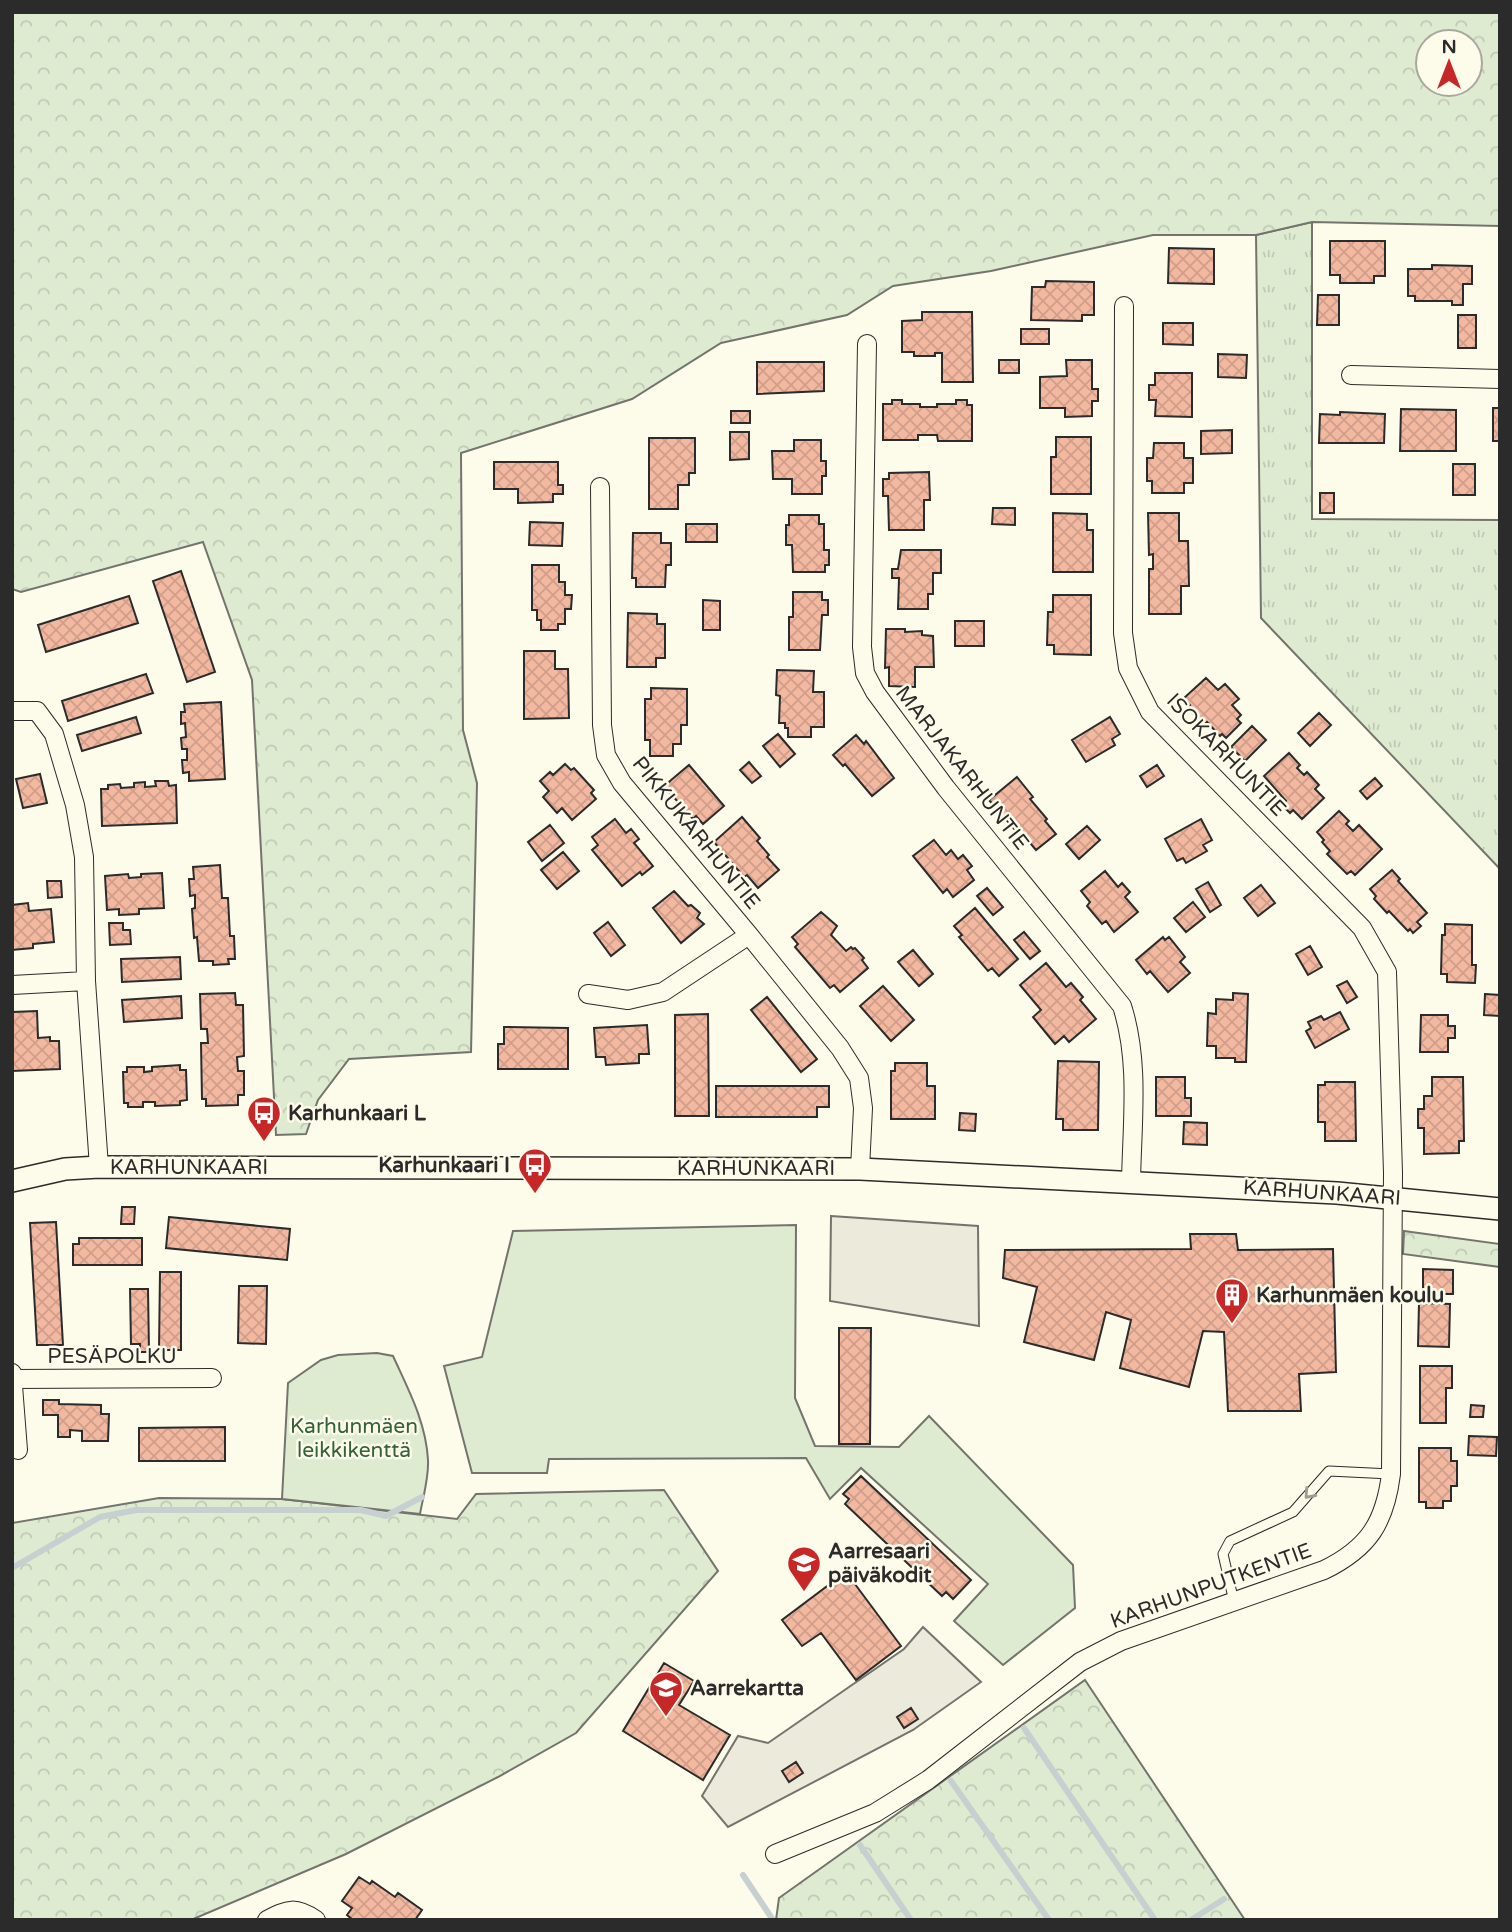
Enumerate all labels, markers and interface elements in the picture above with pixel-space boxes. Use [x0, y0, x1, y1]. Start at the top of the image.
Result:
north arrow [1414, 28, 1484, 98]
text: N [1441, 36, 1457, 58]
street label: MARJAKARHUNTIE [890, 681, 1034, 855]
street label: ISOKARHUNTIE [1161, 688, 1291, 822]
street label: PIKKUKARHUNTIE [627, 752, 765, 914]
bus stop icon: Karhunkaari L [245, 1094, 283, 1143]
place label: Karhunkaari L [288, 1101, 427, 1126]
bus stop icon: Karhunkaari I [516, 1146, 554, 1195]
place label: Karhunkaari I [378, 1153, 510, 1178]
street label: KARHUNKAARI [110, 1155, 268, 1180]
street label: KARHUNKAARI [677, 1156, 835, 1181]
street label: KARHUNKAARI [1242, 1175, 1402, 1211]
building icon: Karhunmäen koulu [1213, 1276, 1251, 1325]
place label: Karhunmäen koulu [1256, 1283, 1444, 1308]
street label: PESÄPOLKU [47, 1344, 177, 1369]
park label: Karhunmäen leikkikenttä [290, 1414, 418, 1463]
one-way arrow [1305, 1486, 1317, 1499]
street label: KARHUNPUTKENTIE [1107, 1538, 1315, 1634]
place label: Aarresaari päiväkodit [828, 1539, 932, 1588]
school or university icon: Aarresaari päiväkodit [785, 1544, 823, 1593]
school or university icon: Aarrekartta [647, 1669, 685, 1718]
place label: Aarrekartta [690, 1676, 804, 1701]

